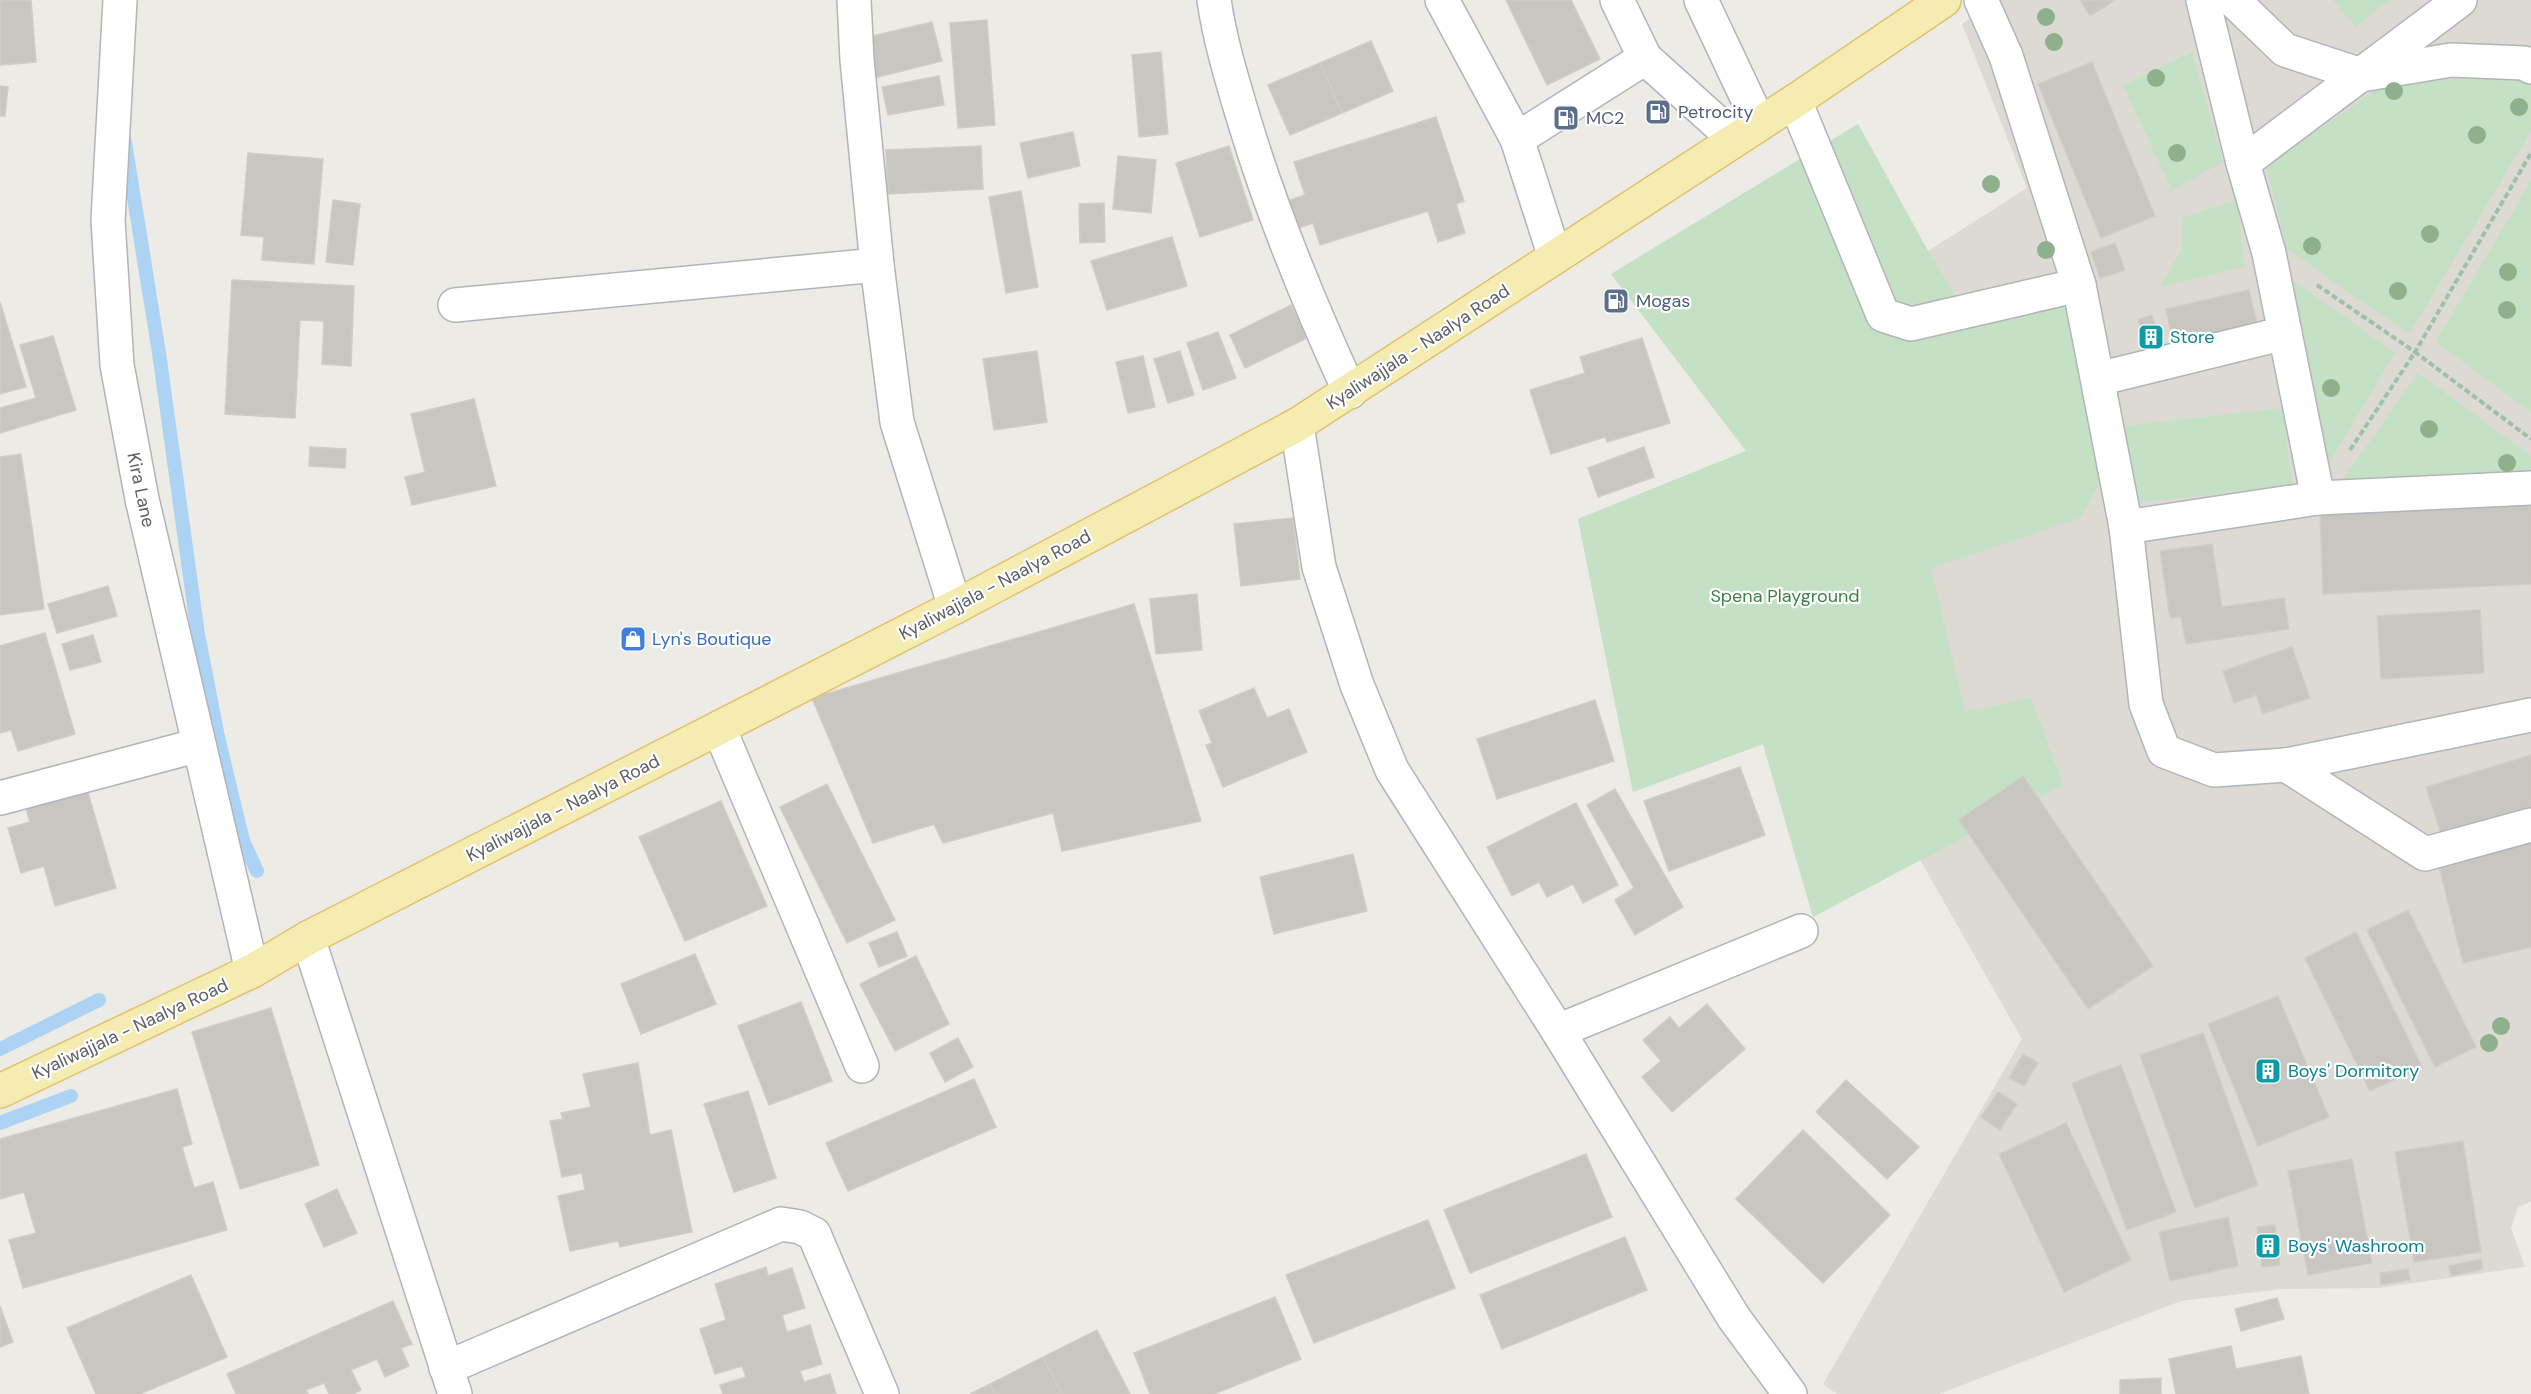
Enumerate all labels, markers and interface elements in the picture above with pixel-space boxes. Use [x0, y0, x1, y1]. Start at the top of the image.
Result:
fuel station icon: Petrocity [1643, 97, 1673, 127]
place label: Petrocity [1678, 100, 1754, 124]
fuel station icon: MC2 [1551, 103, 1581, 133]
place label: MC2 [1586, 106, 1624, 130]
street label: Kyaliwajjala - Naalya Road [1322, 279, 1514, 415]
fuel station icon: Mogas [1601, 286, 1631, 316]
place label: Mogas [1636, 289, 1690, 313]
building icon: Store [2136, 322, 2166, 352]
place label: Store [2170, 325, 2214, 349]
street label: Kira Lane [121, 450, 161, 530]
street label: Kyaliwajjala - Naalya Road [895, 524, 1095, 646]
park label: Spena Playground [1710, 584, 1860, 608]
shop icon: Lyn's Boutique [618, 624, 648, 654]
place label: Lyn's Boutique [652, 627, 772, 651]
street label: Kyaliwajjala - Naalya Road [462, 749, 664, 867]
street label: Kyaliwajjala - Naalya Road [28, 973, 232, 1085]
building icon: Boys' Dormitory [2253, 1056, 2283, 1086]
place label: Boys' Dormitory [2288, 1059, 2419, 1083]
building icon: Boys' Washroom [2253, 1231, 2283, 1261]
place label: Boys' Washroom [2288, 1234, 2424, 1258]

